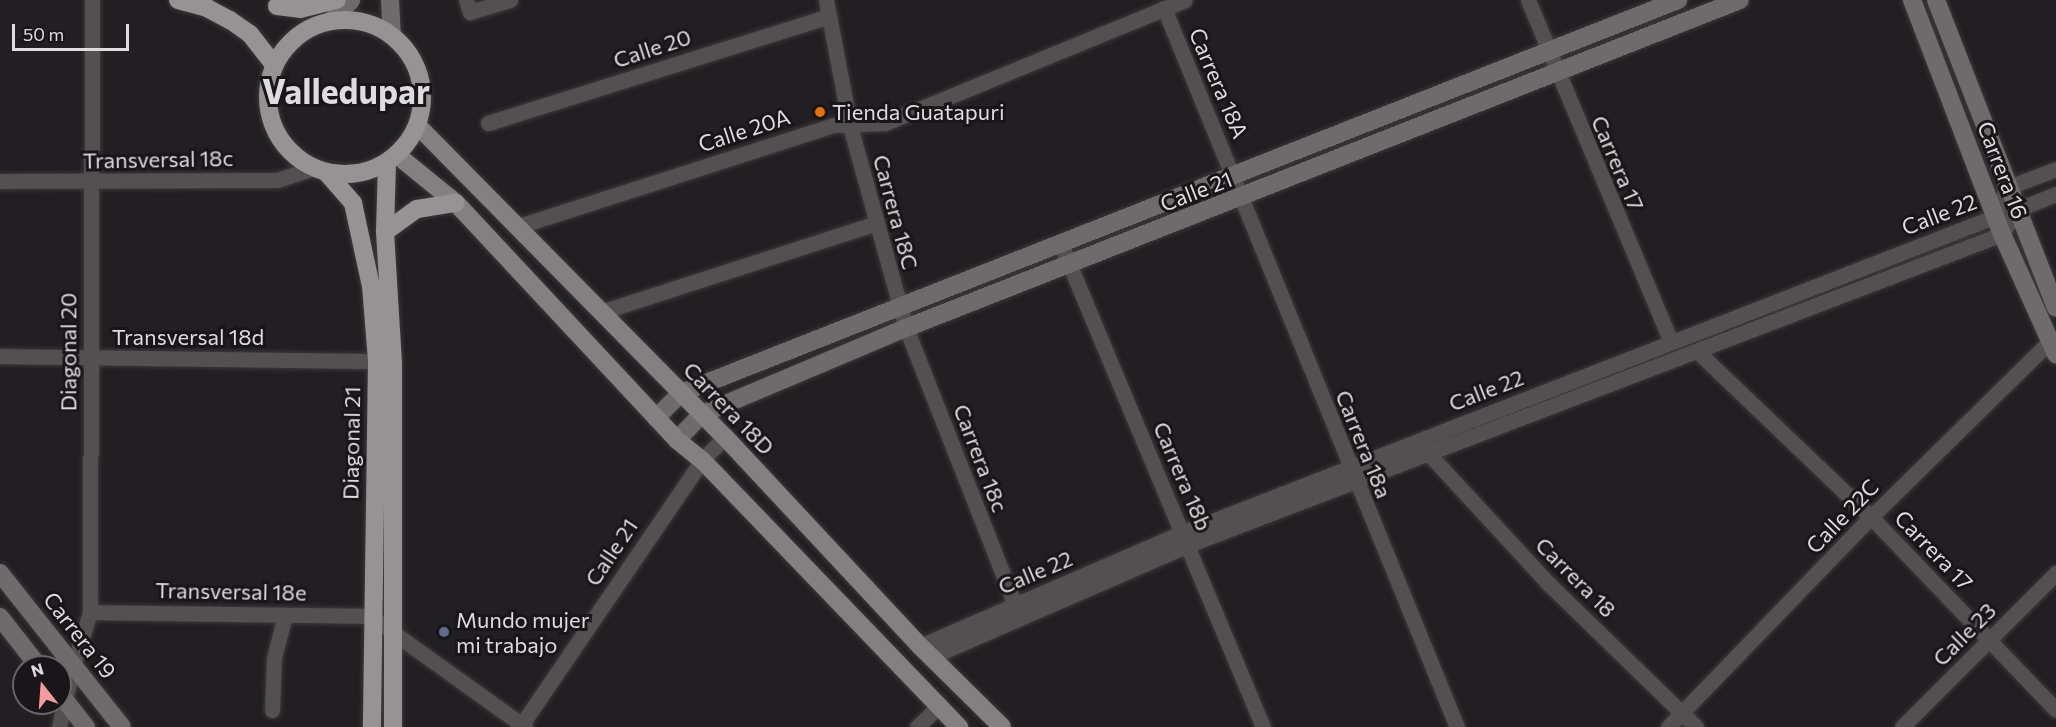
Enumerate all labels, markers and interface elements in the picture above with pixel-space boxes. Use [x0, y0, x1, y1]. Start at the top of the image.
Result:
scale bar [15, 12, 132, 50]
text: 50 m [23, 23, 64, 45]
street label: Calle 20 [610, 23, 694, 73]
street label: Carrera 18A [1184, 24, 1254, 142]
district label: Valledupar [262, 71, 430, 111]
place label: Tienda Guatapuri [832, 99, 1005, 125]
street label: Calle 20A [695, 103, 793, 157]
marker: Tienda Guatapuri [813, 105, 827, 119]
street label: Carrera 17 [1586, 112, 1650, 214]
street label: Carrera 16 [1972, 117, 2034, 223]
street label: Transversal 18c [82, 144, 234, 174]
street label: Carrera 18C [868, 152, 924, 272]
street label: Calle 21 [1156, 165, 1236, 217]
street label: Calle 22 [1898, 188, 1980, 240]
street label: Diagonal 20 [55, 293, 81, 411]
street label: Transversal 18d [112, 324, 264, 350]
street label: Carrera 18D [678, 356, 780, 460]
street label: Calle 22 [1445, 364, 1527, 416]
street label: Diagonal 21 [337, 386, 365, 500]
street label: Carrera 18a [1330, 386, 1398, 502]
street label: Carrera 18c [948, 400, 1014, 516]
street label: Carrera 18b [1148, 418, 1218, 534]
street label: Calle 22C [1800, 473, 1884, 559]
street label: Carrera 17 [1890, 505, 1978, 595]
street label: Calle 21 [579, 513, 643, 591]
street label: Carrera 18 [1530, 531, 1622, 623]
street label: Calle 22 [994, 545, 1076, 599]
street label: Transversal 18e [155, 576, 307, 606]
street label: Carrera 19 [38, 587, 122, 683]
street label: Calle 23 [1927, 597, 2001, 671]
place label: Mundo mujer mi trabajo [456, 606, 589, 658]
marker: Mundo mujer mi trabajo [437, 625, 451, 639]
north arrow [12, 655, 72, 715]
text: N [29, 658, 46, 680]

